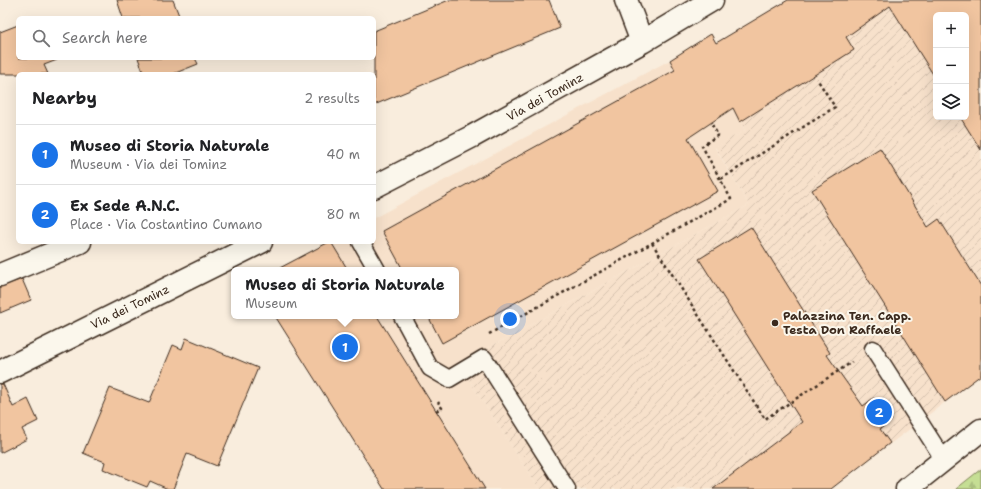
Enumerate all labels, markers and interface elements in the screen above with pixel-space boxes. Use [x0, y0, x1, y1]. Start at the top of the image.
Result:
map controls [933, 12, 969, 120]
button: + [933, 12, 969, 48]
search box [16, 16, 376, 60]
icon: search [30, 27, 52, 49]
text: Search here [62, 28, 148, 48]
button: − [933, 48, 969, 84]
street label: Via dei Tominz [504, 69, 586, 125]
button: layers [933, 84, 969, 120]
text: Nearby [32, 87, 97, 109]
text: 2 results [304, 90, 360, 107]
text: Museo di Storia Naturale [70, 136, 269, 156]
text: 1 [42, 146, 48, 163]
text: 40 m [326, 146, 360, 163]
text: Museum · Via dei Tominz [70, 156, 227, 173]
text: Ex Sede A.N.C. [70, 196, 180, 216]
text: 2 [40, 206, 50, 223]
text: 80 m [326, 206, 360, 223]
text: Place · Via Costantino Cumano [70, 216, 262, 233]
popup [231, 267, 459, 319]
text: Museo di Storia Naturale [245, 275, 445, 295]
street label: Via dei Tominz [88, 281, 172, 333]
text: Museum [245, 295, 297, 312]
place label: Palazzina Ten. Capp. Testa Don Raffaele [783, 308, 912, 338]
your location [500, 309, 520, 329]
marker: Palazzina Ten. Capp. Testa Don Raffaele [770, 318, 780, 328]
pin: 1 [332, 332, 358, 362]
pin: 2 [866, 397, 892, 427]

